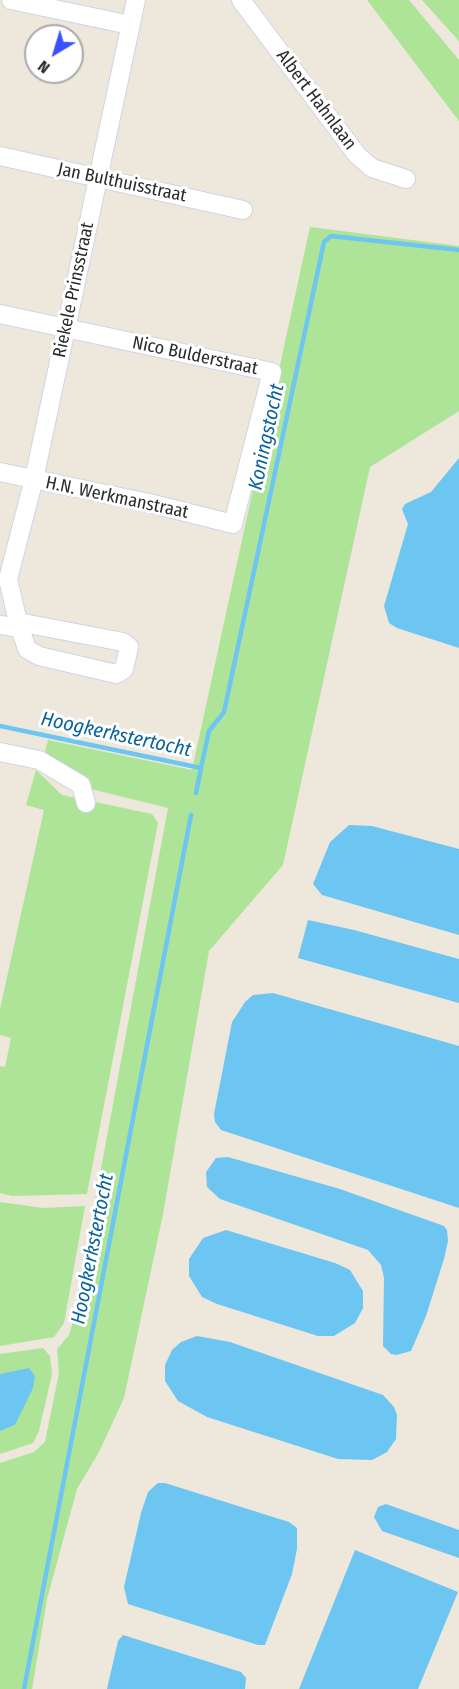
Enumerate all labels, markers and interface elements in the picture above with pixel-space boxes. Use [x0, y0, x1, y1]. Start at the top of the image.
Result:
north arrow [24, 24, 84, 84]
street label: Albert Hahnlaan [271, 46, 361, 154]
text: N [34, 57, 53, 77]
street label: Jan Bulthuisstraat [56, 159, 188, 207]
street label: Riekele Prinsstraat [49, 220, 99, 360]
street label: Nico Bulderstraat [130, 332, 260, 380]
water label: Koningstocht [244, 382, 290, 492]
street label: H.N. Werkmanstraat [44, 472, 190, 524]
water label: Hoogkerkstertocht [39, 707, 193, 763]
water label: Hoogkerkstertocht [67, 1172, 119, 1326]

